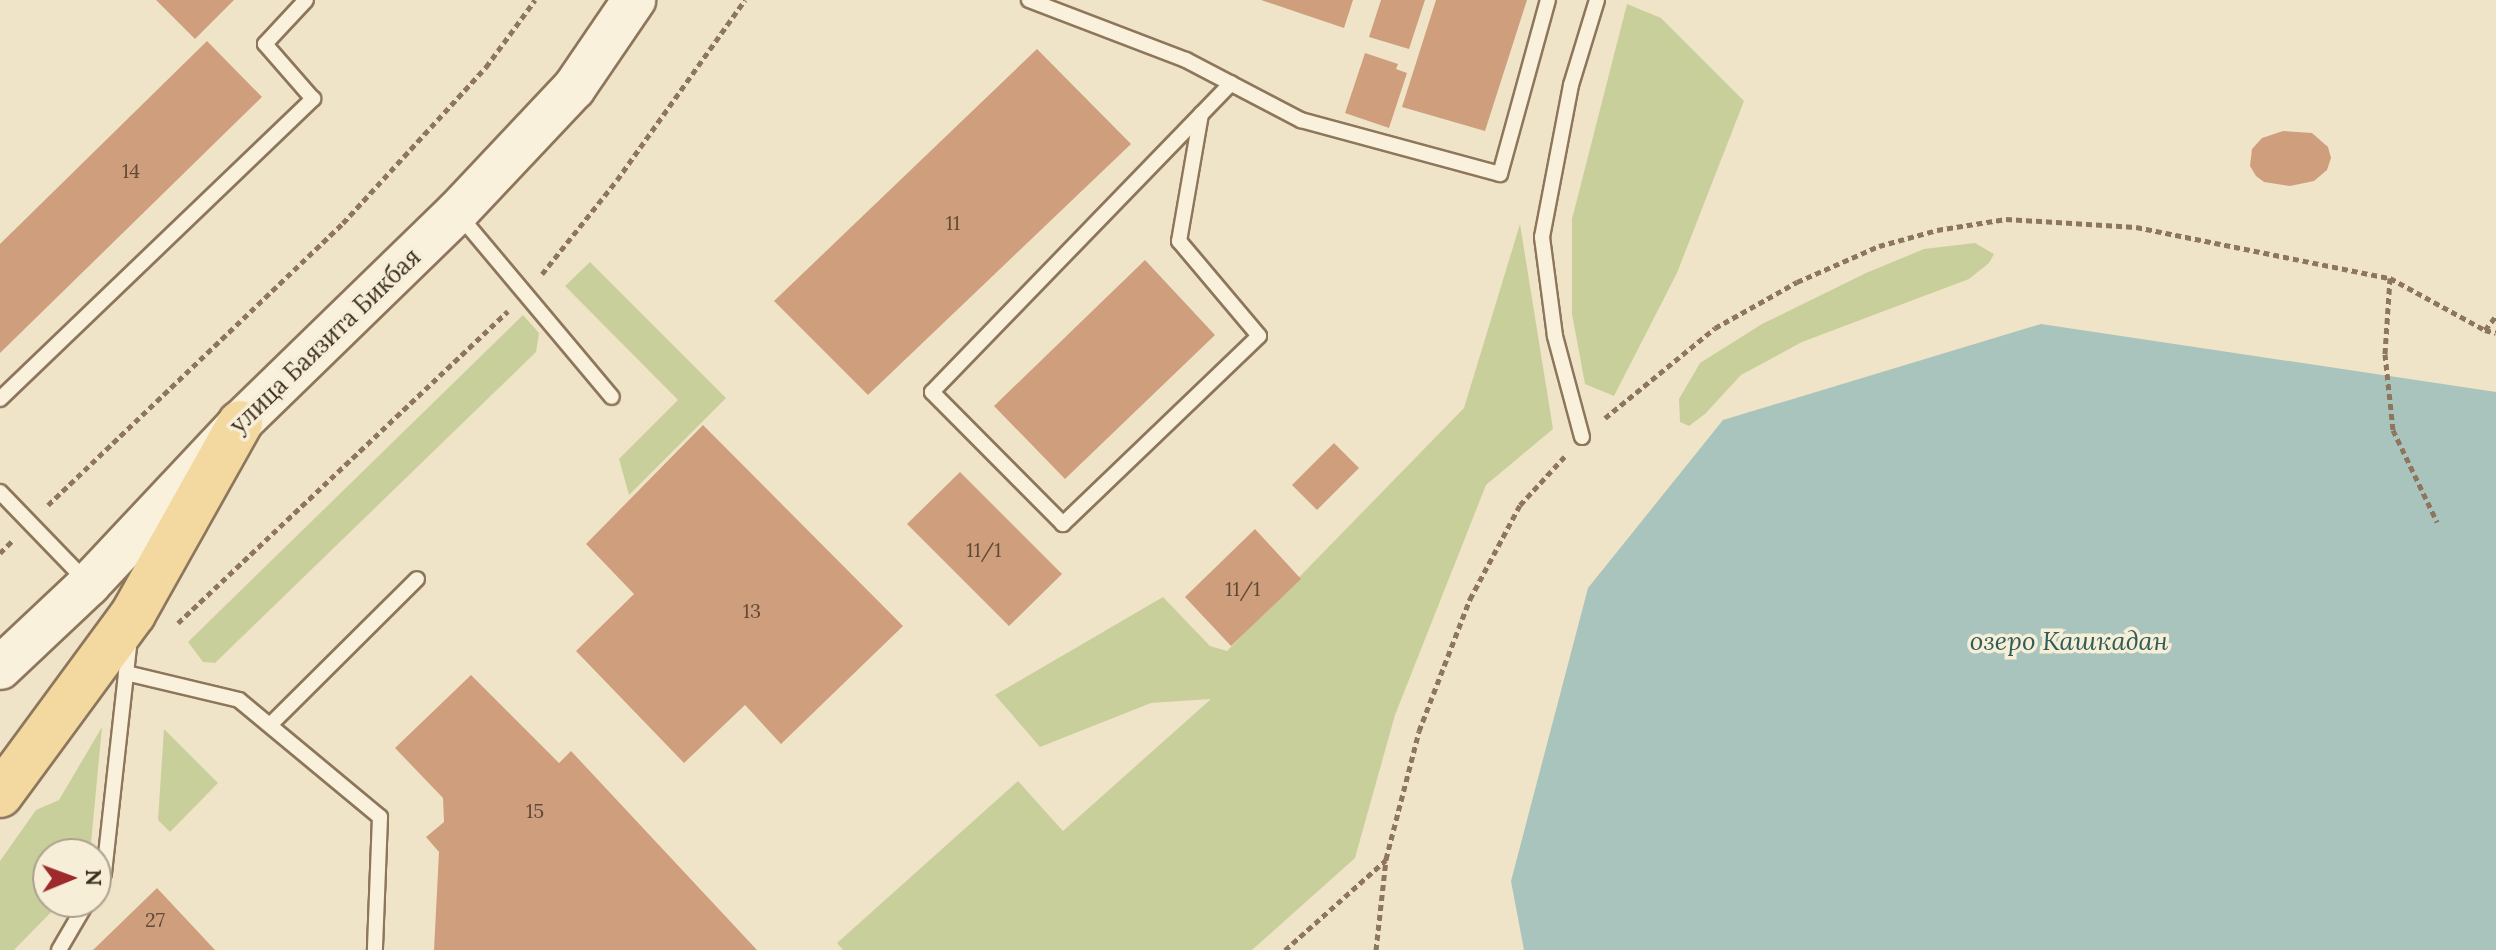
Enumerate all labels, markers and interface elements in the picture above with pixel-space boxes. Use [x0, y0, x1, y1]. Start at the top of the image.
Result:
house number: 14 [122, 158, 140, 182]
house number: 11 [946, 210, 960, 234]
street label: улица Баязита Бикбая [224, 243, 426, 439]
house number: 11/1 [966, 537, 1002, 561]
house number: 11/1 [1225, 576, 1261, 600]
house number: 13 [743, 598, 761, 622]
water label: озеро Кашкадан [1970, 625, 2168, 657]
house number: 15 [526, 798, 544, 822]
north arrow [32, 838, 112, 918]
text: N [80, 869, 108, 886]
house number: 27 [145, 907, 165, 931]

